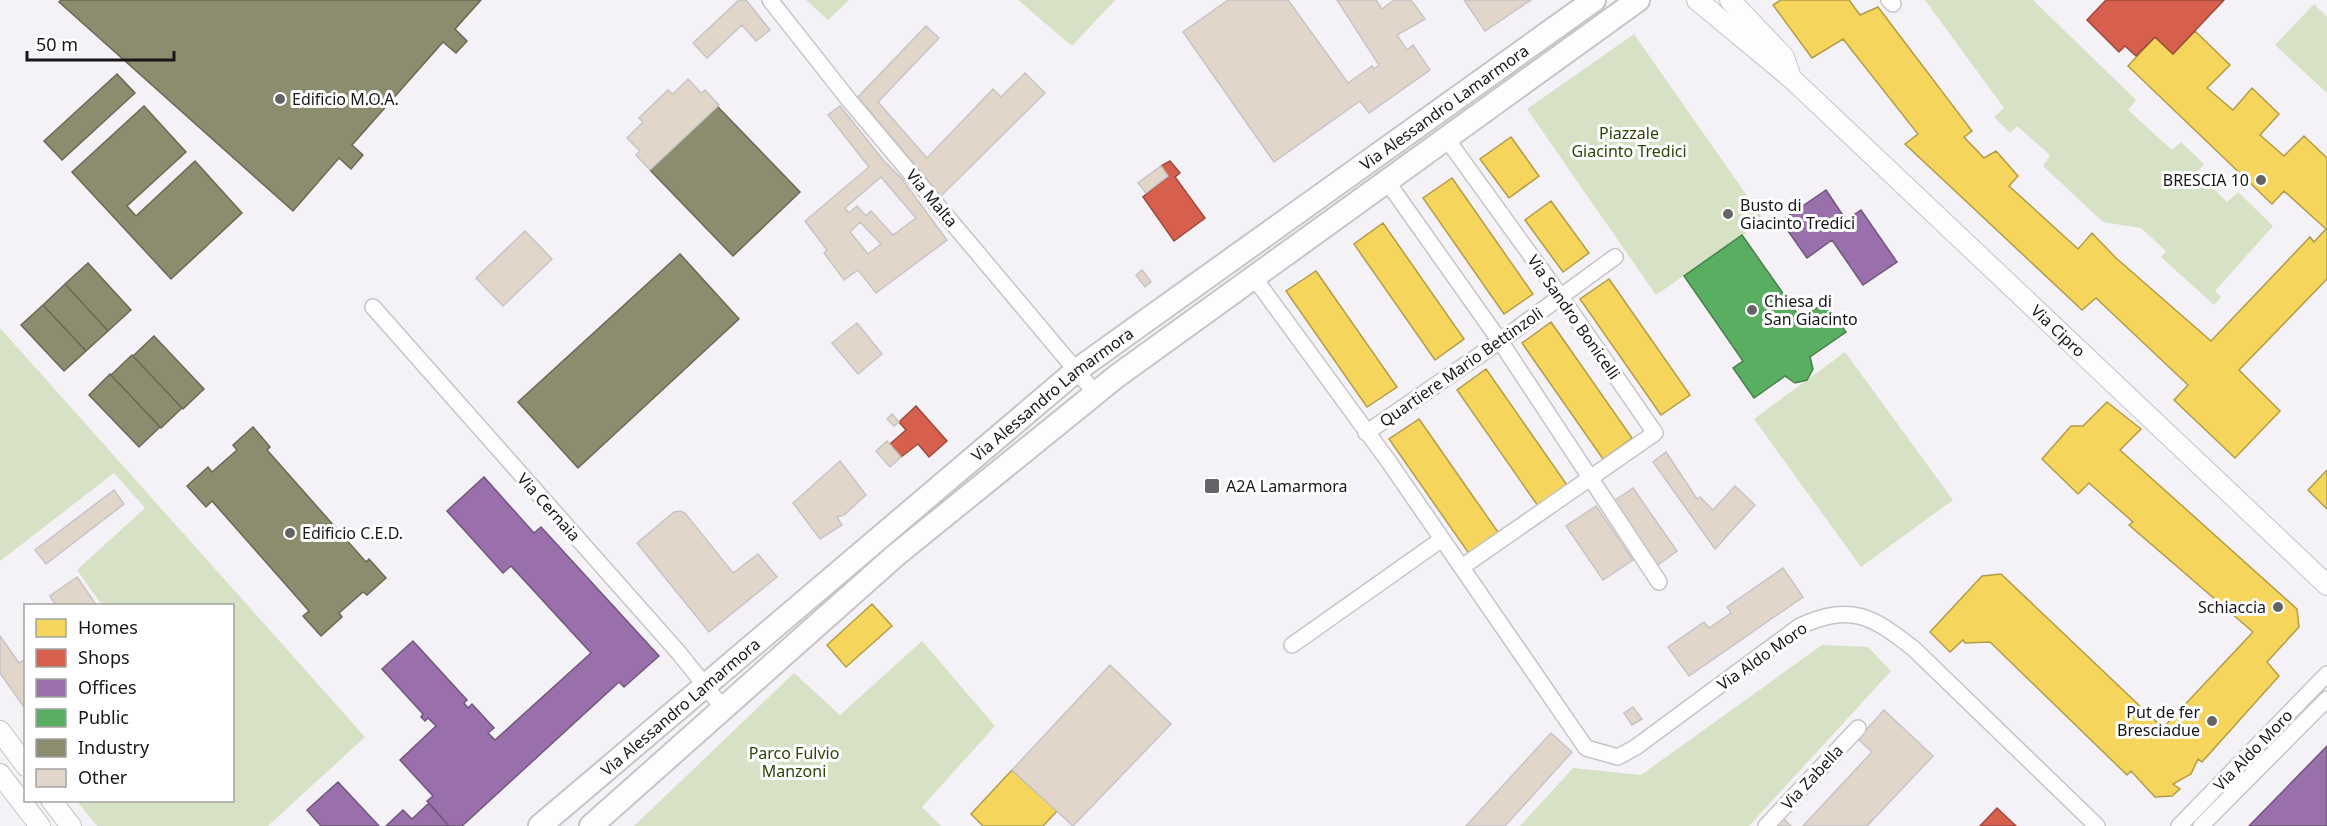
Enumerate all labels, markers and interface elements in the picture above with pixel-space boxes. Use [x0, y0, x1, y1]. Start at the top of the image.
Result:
scale bar [27, 24, 174, 62]
text: 50 m [36, 32, 78, 56]
street label: Via Alessandro Lamarmora [1355, 39, 1533, 175]
place label: Edificio M.O.A. [292, 88, 399, 110]
marker: Edificio M.O.A. [273, 92, 287, 106]
park label: Piazzale Giacinto Tredici [1571, 122, 1687, 162]
street label: Via Malta [901, 164, 963, 232]
place label: BRESCIA 10 [2163, 169, 2249, 191]
marker: BRESCIA 10 [2254, 173, 2268, 187]
place label: Busto di Giacinto Tredici [1740, 194, 1855, 234]
marker: Busto di Giacinto Tredici [1721, 207, 1735, 221]
street label: Via Sandro Bonicelli [1523, 250, 1625, 384]
place label: Chiesa di San Giacinto [1764, 290, 1858, 330]
street label: Via Cipro [2026, 300, 2090, 362]
street label: Quartiere Mario Bettinzoli [1375, 302, 1547, 432]
marker: Chiesa di San Giacinto [1745, 303, 1759, 317]
street label: Via Alessandro Lamarmora [966, 322, 1138, 466]
street label: Via Cernaia [513, 468, 585, 546]
place label: A2A Lamarmora [1226, 475, 1348, 497]
marker: A2A Lamarmora [1203, 477, 1221, 495]
place label: Edificio C.E.D. [302, 522, 403, 544]
marker: Edificio C.E.D. [283, 526, 297, 540]
place label: Schiaccia [2198, 596, 2266, 618]
marker: Schiaccia [2271, 600, 2285, 614]
legend [24, 604, 234, 802]
text: Homes [78, 615, 138, 639]
street label: Via Aldo Moro [1713, 617, 1811, 695]
street label: Via Alessandro Lamarmora [596, 633, 765, 781]
text: Shops [78, 645, 130, 669]
text: Offices [78, 675, 137, 699]
place label: Put de fer Bresciadue [2117, 701, 2200, 741]
text: Public [78, 705, 129, 729]
street label: Via Aldo Moro [2209, 705, 2297, 795]
marker: Put de fer Bresciadue [2205, 714, 2219, 728]
text: Industry [78, 735, 150, 759]
street label: Via Zabella [1776, 740, 1848, 814]
park label: Parco Fulvio Manzoni [749, 742, 839, 782]
text: Other [78, 765, 128, 789]

